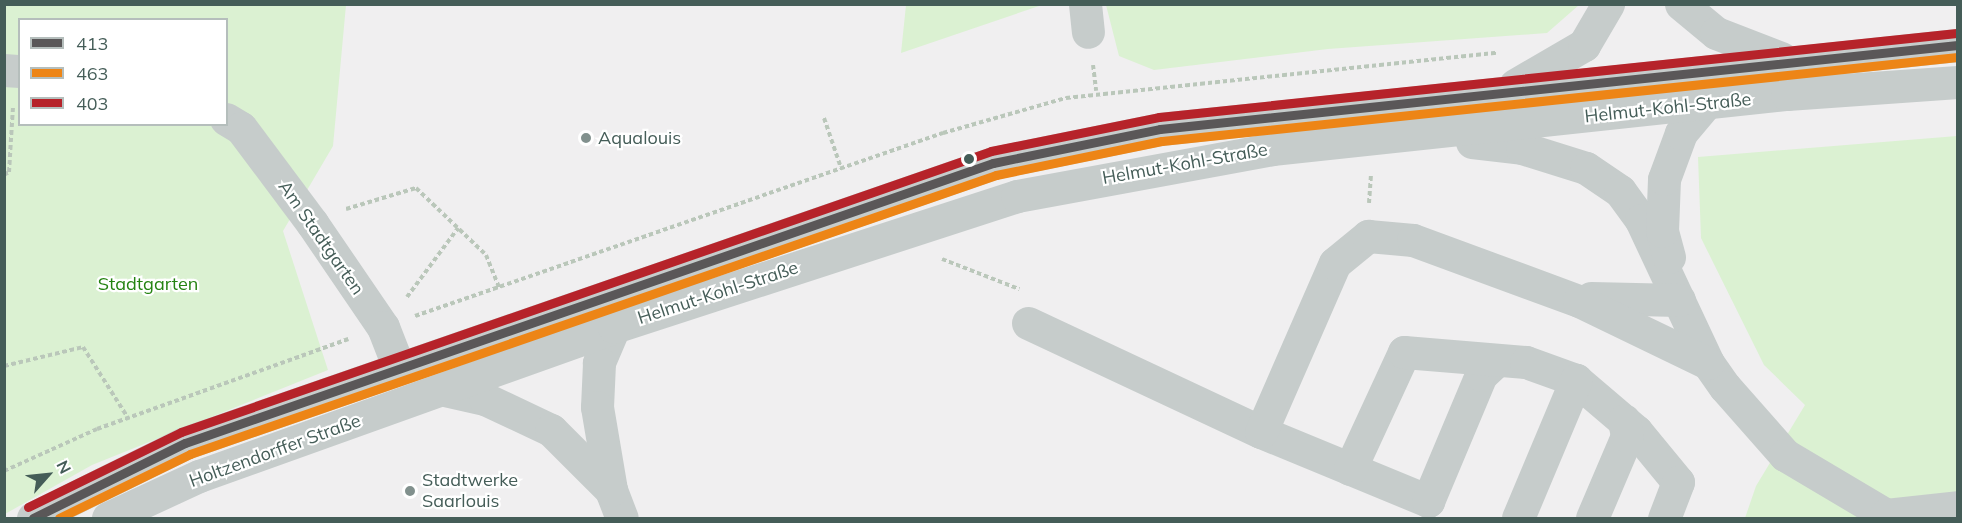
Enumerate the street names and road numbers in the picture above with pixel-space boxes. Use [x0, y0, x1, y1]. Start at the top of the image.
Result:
street label: Helmut-Kohl-Straße [1584, 89, 1752, 127]
street label: Helmut-Kohl-Straße [1101, 139, 1269, 189]
street label: Am Stadtgarten [274, 177, 368, 299]
street label: Helmut-Kohl-Straße [635, 257, 801, 329]
street label: Holtzendorffer Straße [186, 410, 364, 492]

